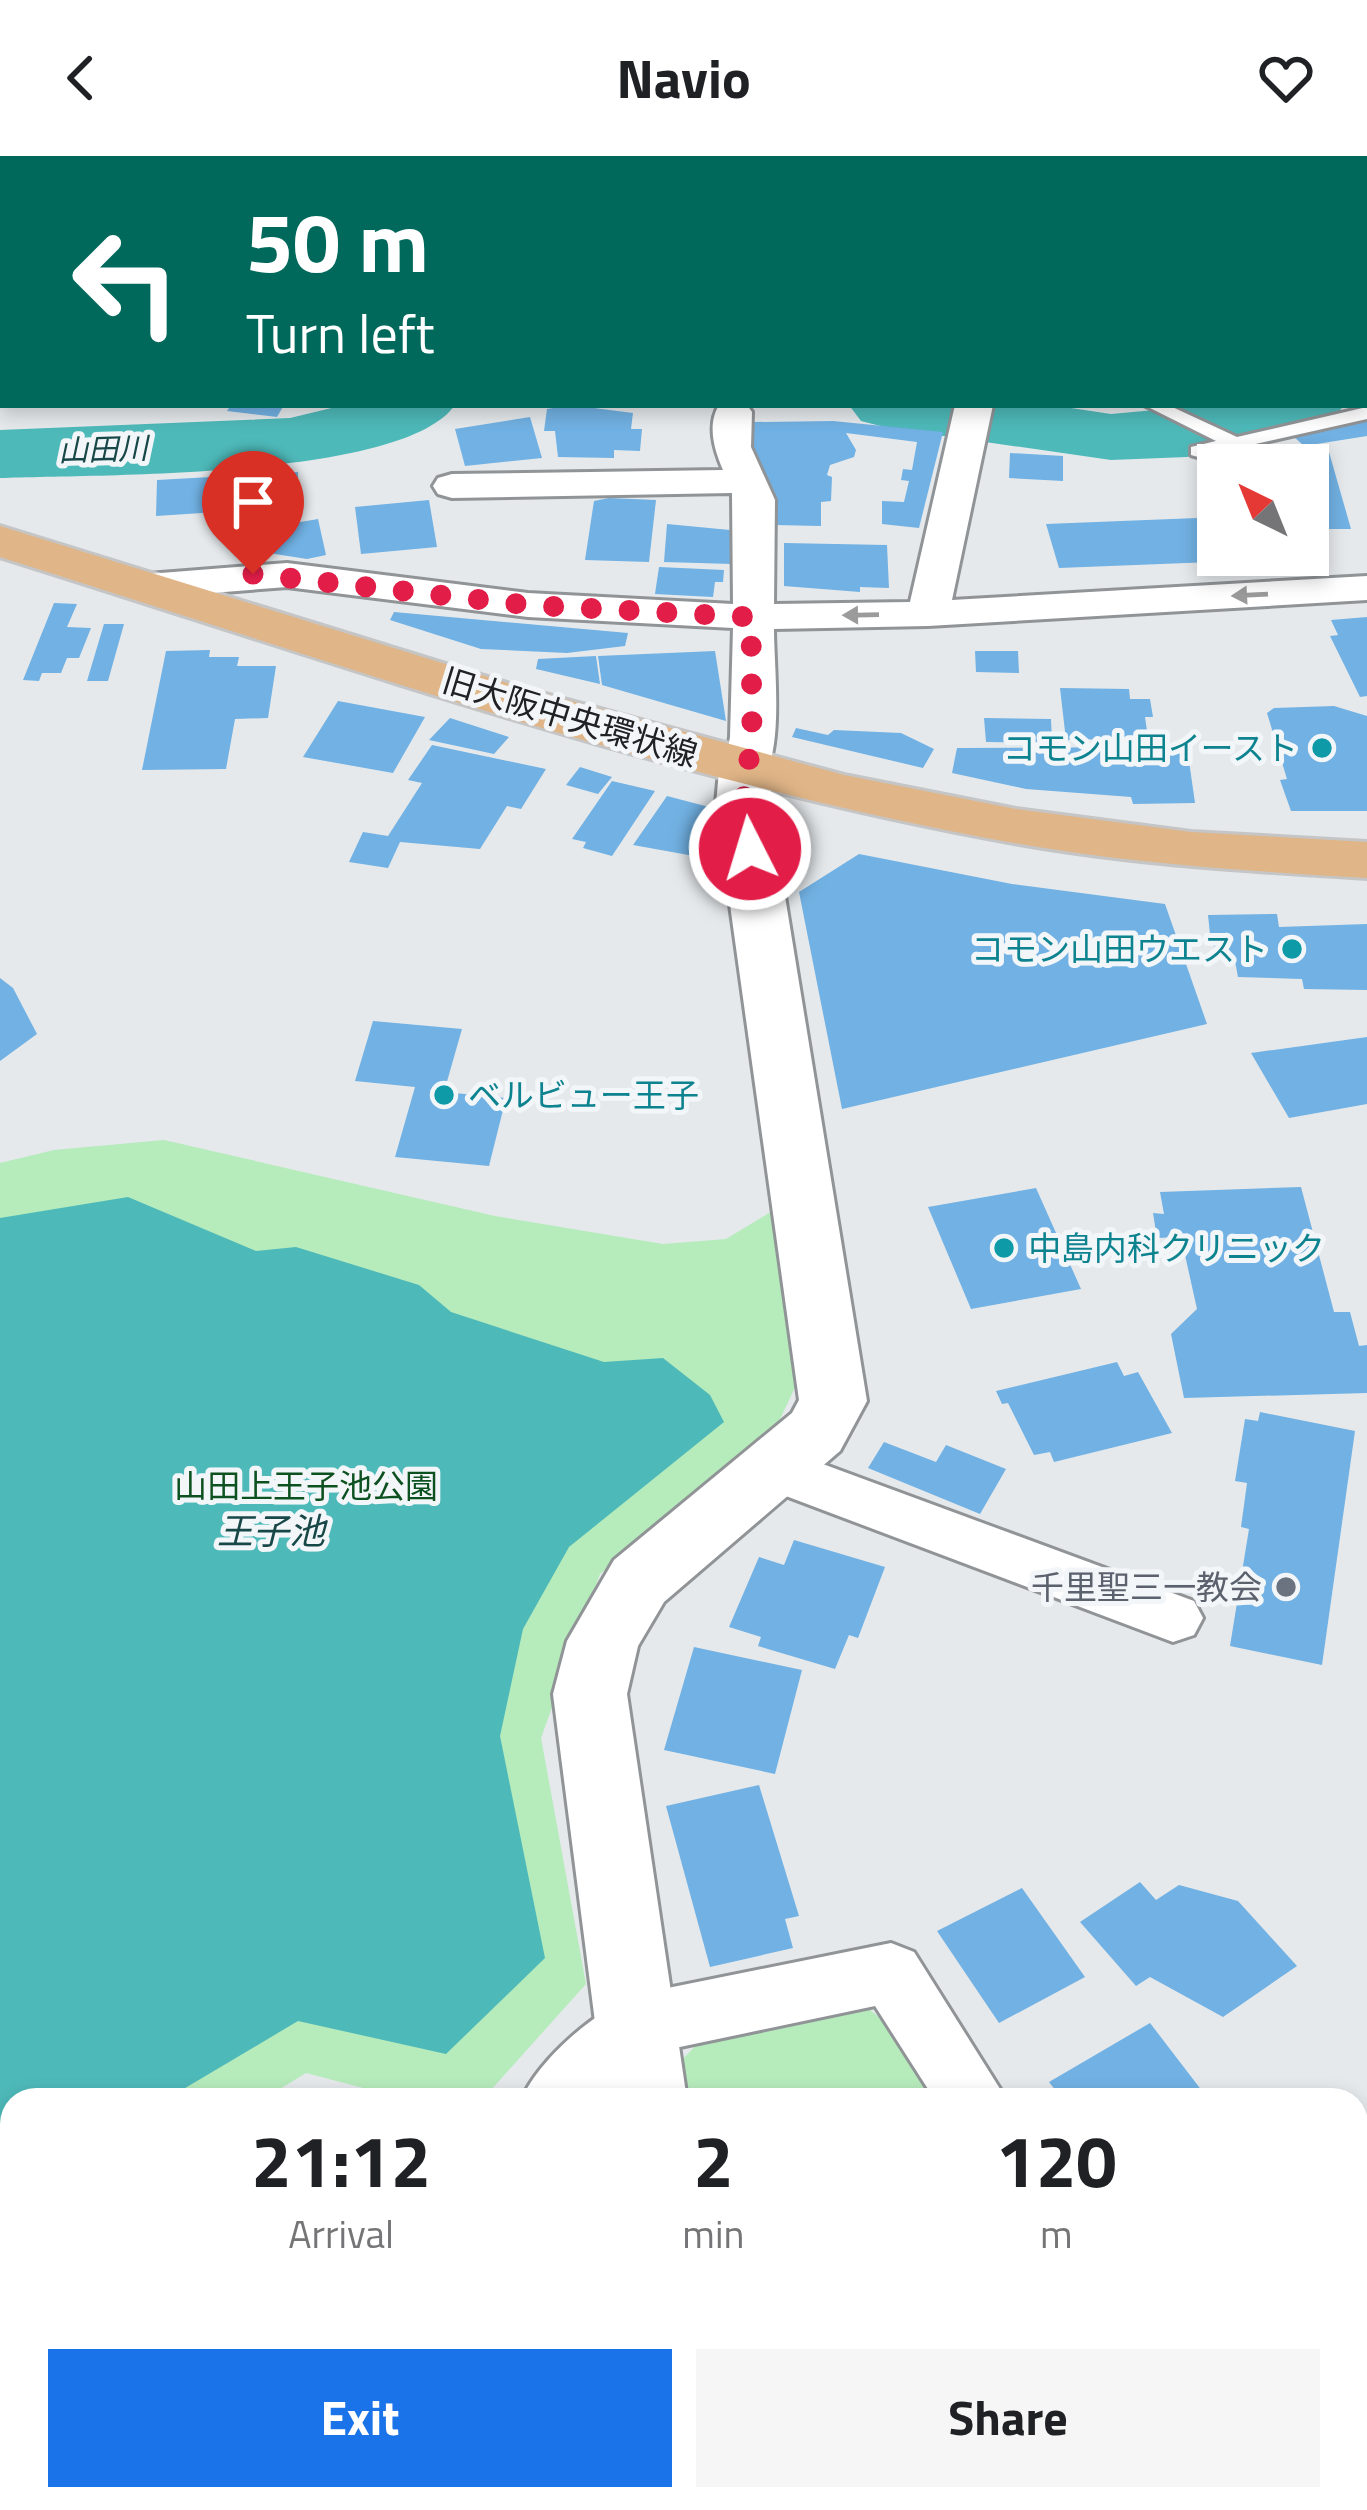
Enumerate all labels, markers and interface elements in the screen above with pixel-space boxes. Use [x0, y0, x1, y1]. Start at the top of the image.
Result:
text: Navio [616, 37, 751, 119]
icon: back [48, 45, 114, 111]
icon: heart [1253, 45, 1319, 111]
text: 50 m [246, 177, 429, 305]
icon: left [48, 204, 204, 360]
text: Turn left [246, 292, 435, 374]
water label: 山田川 [57, 424, 152, 474]
north arrow [1197, 444, 1329, 576]
map controls [1197, 444, 1329, 576]
pin [202, 451, 304, 574]
icon: arrive [220, 469, 286, 535]
one-way arrow [1230, 586, 1268, 605]
one-way arrow [841, 605, 879, 625]
street label: 旧大阪中央環状線 [436, 654, 704, 780]
place label: コモン山田イースト [1003, 723, 1298, 773]
marker: コモン山田イースト [1309, 735, 1335, 761]
position arrow [687, 786, 813, 912]
place label: コモン山田ウエスト [971, 924, 1268, 974]
marker: コモン山田ウエスト [1279, 936, 1305, 962]
place label: ベルビュー王子 [468, 1070, 699, 1120]
marker: ベルビュー王子 [431, 1082, 457, 1108]
place label: 中島内科クリニック [1028, 1223, 1325, 1273]
marker: 中島内科クリニック [991, 1235, 1017, 1261]
park label: 山田上王子池公園 [174, 1461, 438, 1511]
water label: 王子池 [217, 1503, 328, 1558]
place label: 千里聖三一教会 [1031, 1562, 1262, 1612]
marker: 千里聖三一教会 [1273, 1574, 1299, 1600]
text: 21:12 [251, 2105, 431, 2215]
text: 2 [693, 2105, 734, 2215]
text: 120 [996, 2105, 1117, 2215]
text: Arrival [288, 2204, 394, 2263]
text: min [682, 2204, 744, 2263]
text: m [1040, 2204, 1072, 2263]
button: Exit [48, 2349, 672, 2487]
button: Share [696, 2349, 1320, 2487]

